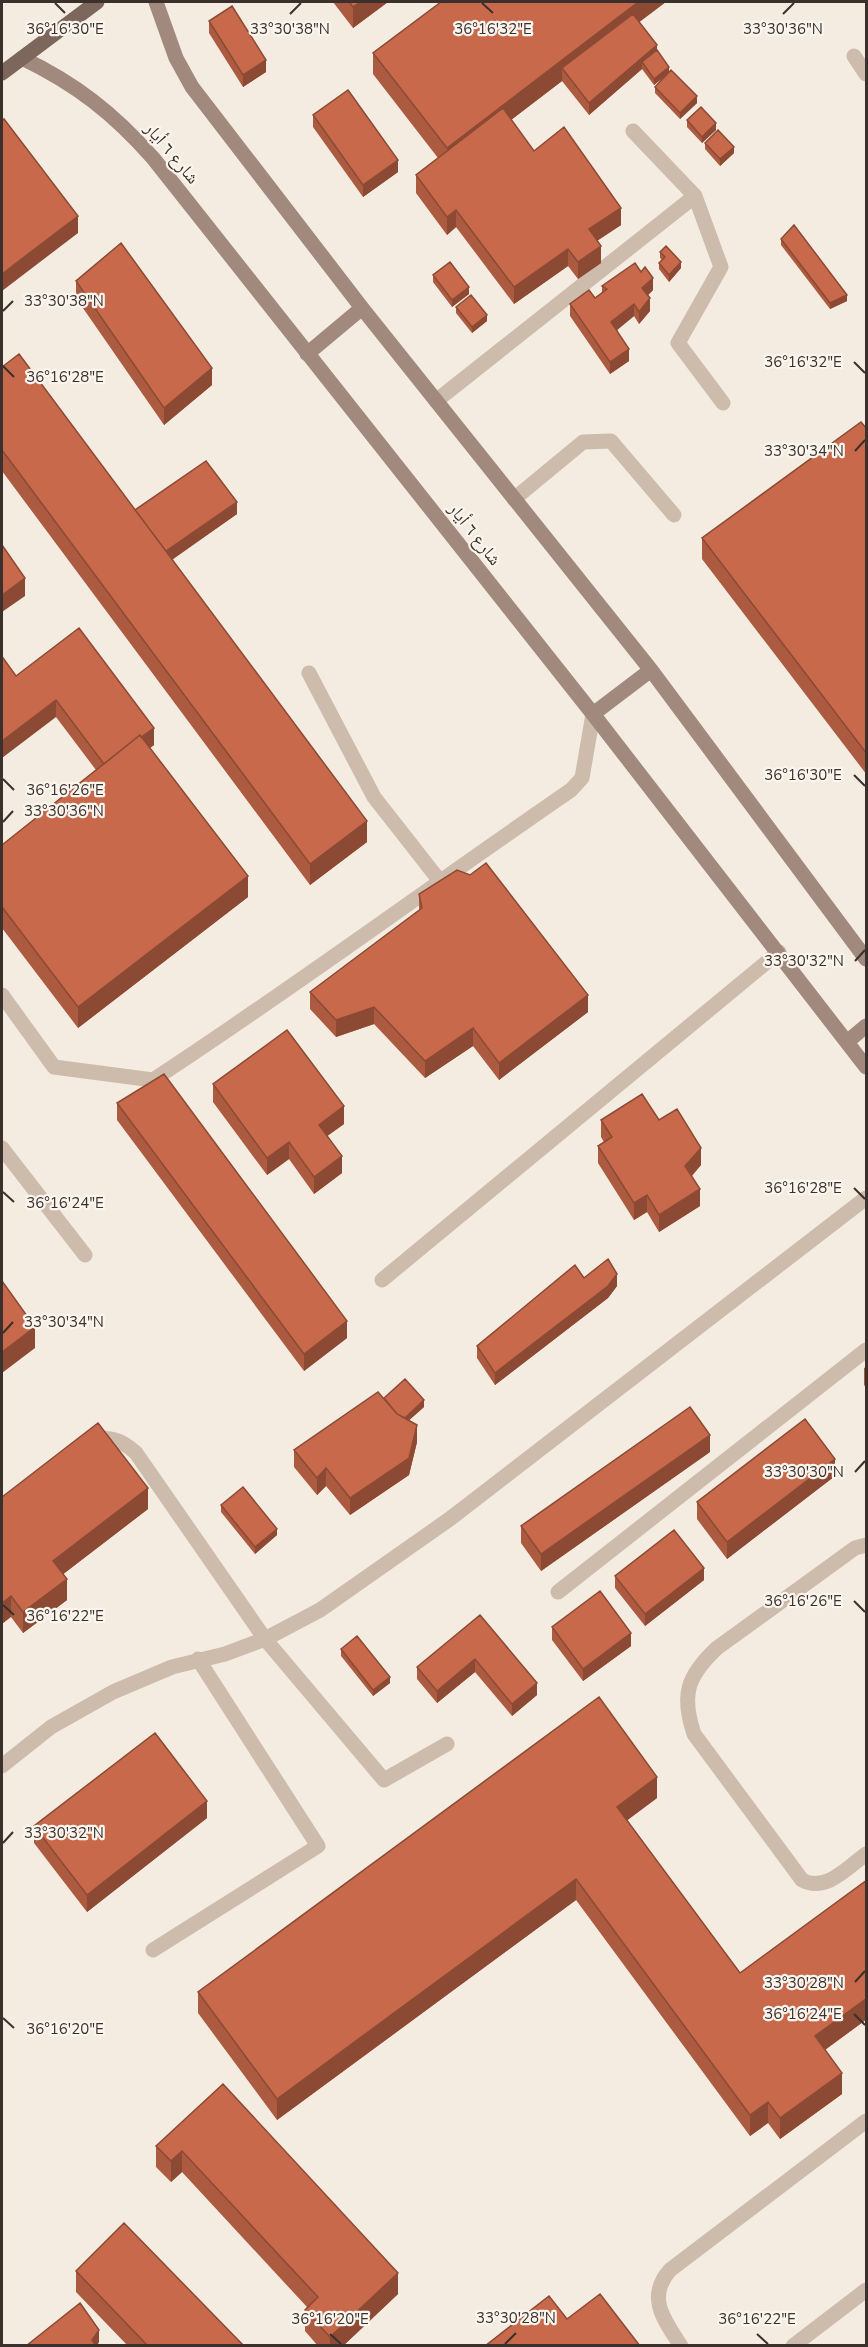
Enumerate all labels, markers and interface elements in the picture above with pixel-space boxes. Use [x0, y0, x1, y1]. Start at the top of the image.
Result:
text: 36°16'30"E [26, 19, 104, 39]
text: 33°30'38"N [250, 19, 330, 39]
text: 36°16'32"E [454, 19, 532, 39]
text: 33°30'36"N [743, 19, 823, 39]
street label: شارع ٦ أيار [139, 116, 205, 189]
text: 33°30'38"N [24, 291, 104, 311]
text: 36°16'32"E [764, 352, 842, 372]
text: 36°16'28"E [26, 367, 104, 387]
text: 33°30'34"N [764, 441, 844, 461]
street label: شارع ٦ أيار [442, 497, 507, 570]
text: 36°16'30"E [764, 765, 842, 785]
text: 36°16'26"E [26, 780, 104, 800]
text: 33°30'36"N [24, 801, 104, 821]
text: 33°30'32"N [764, 951, 844, 971]
text: 36°16'28"E [764, 1178, 842, 1198]
text: 36°16'24"E [26, 1193, 104, 1213]
text: 33°30'34"N [24, 1312, 104, 1332]
text: 33°30'30"N [764, 1462, 844, 1482]
text: 36°16'26"E [764, 1591, 842, 1611]
text: 36°16'22"E [26, 1606, 104, 1626]
text: 33°30'32"N [24, 1823, 104, 1843]
text: 33°30'28"N [764, 1973, 844, 1993]
text: 36°16'24"E [764, 2004, 842, 2024]
text: 36°16'20"E [26, 2019, 104, 2039]
text: 33°30'28"N [476, 2308, 556, 2328]
text: 36°16'20"E [291, 2309, 369, 2329]
text: 36°16'22"E [718, 2309, 796, 2329]

